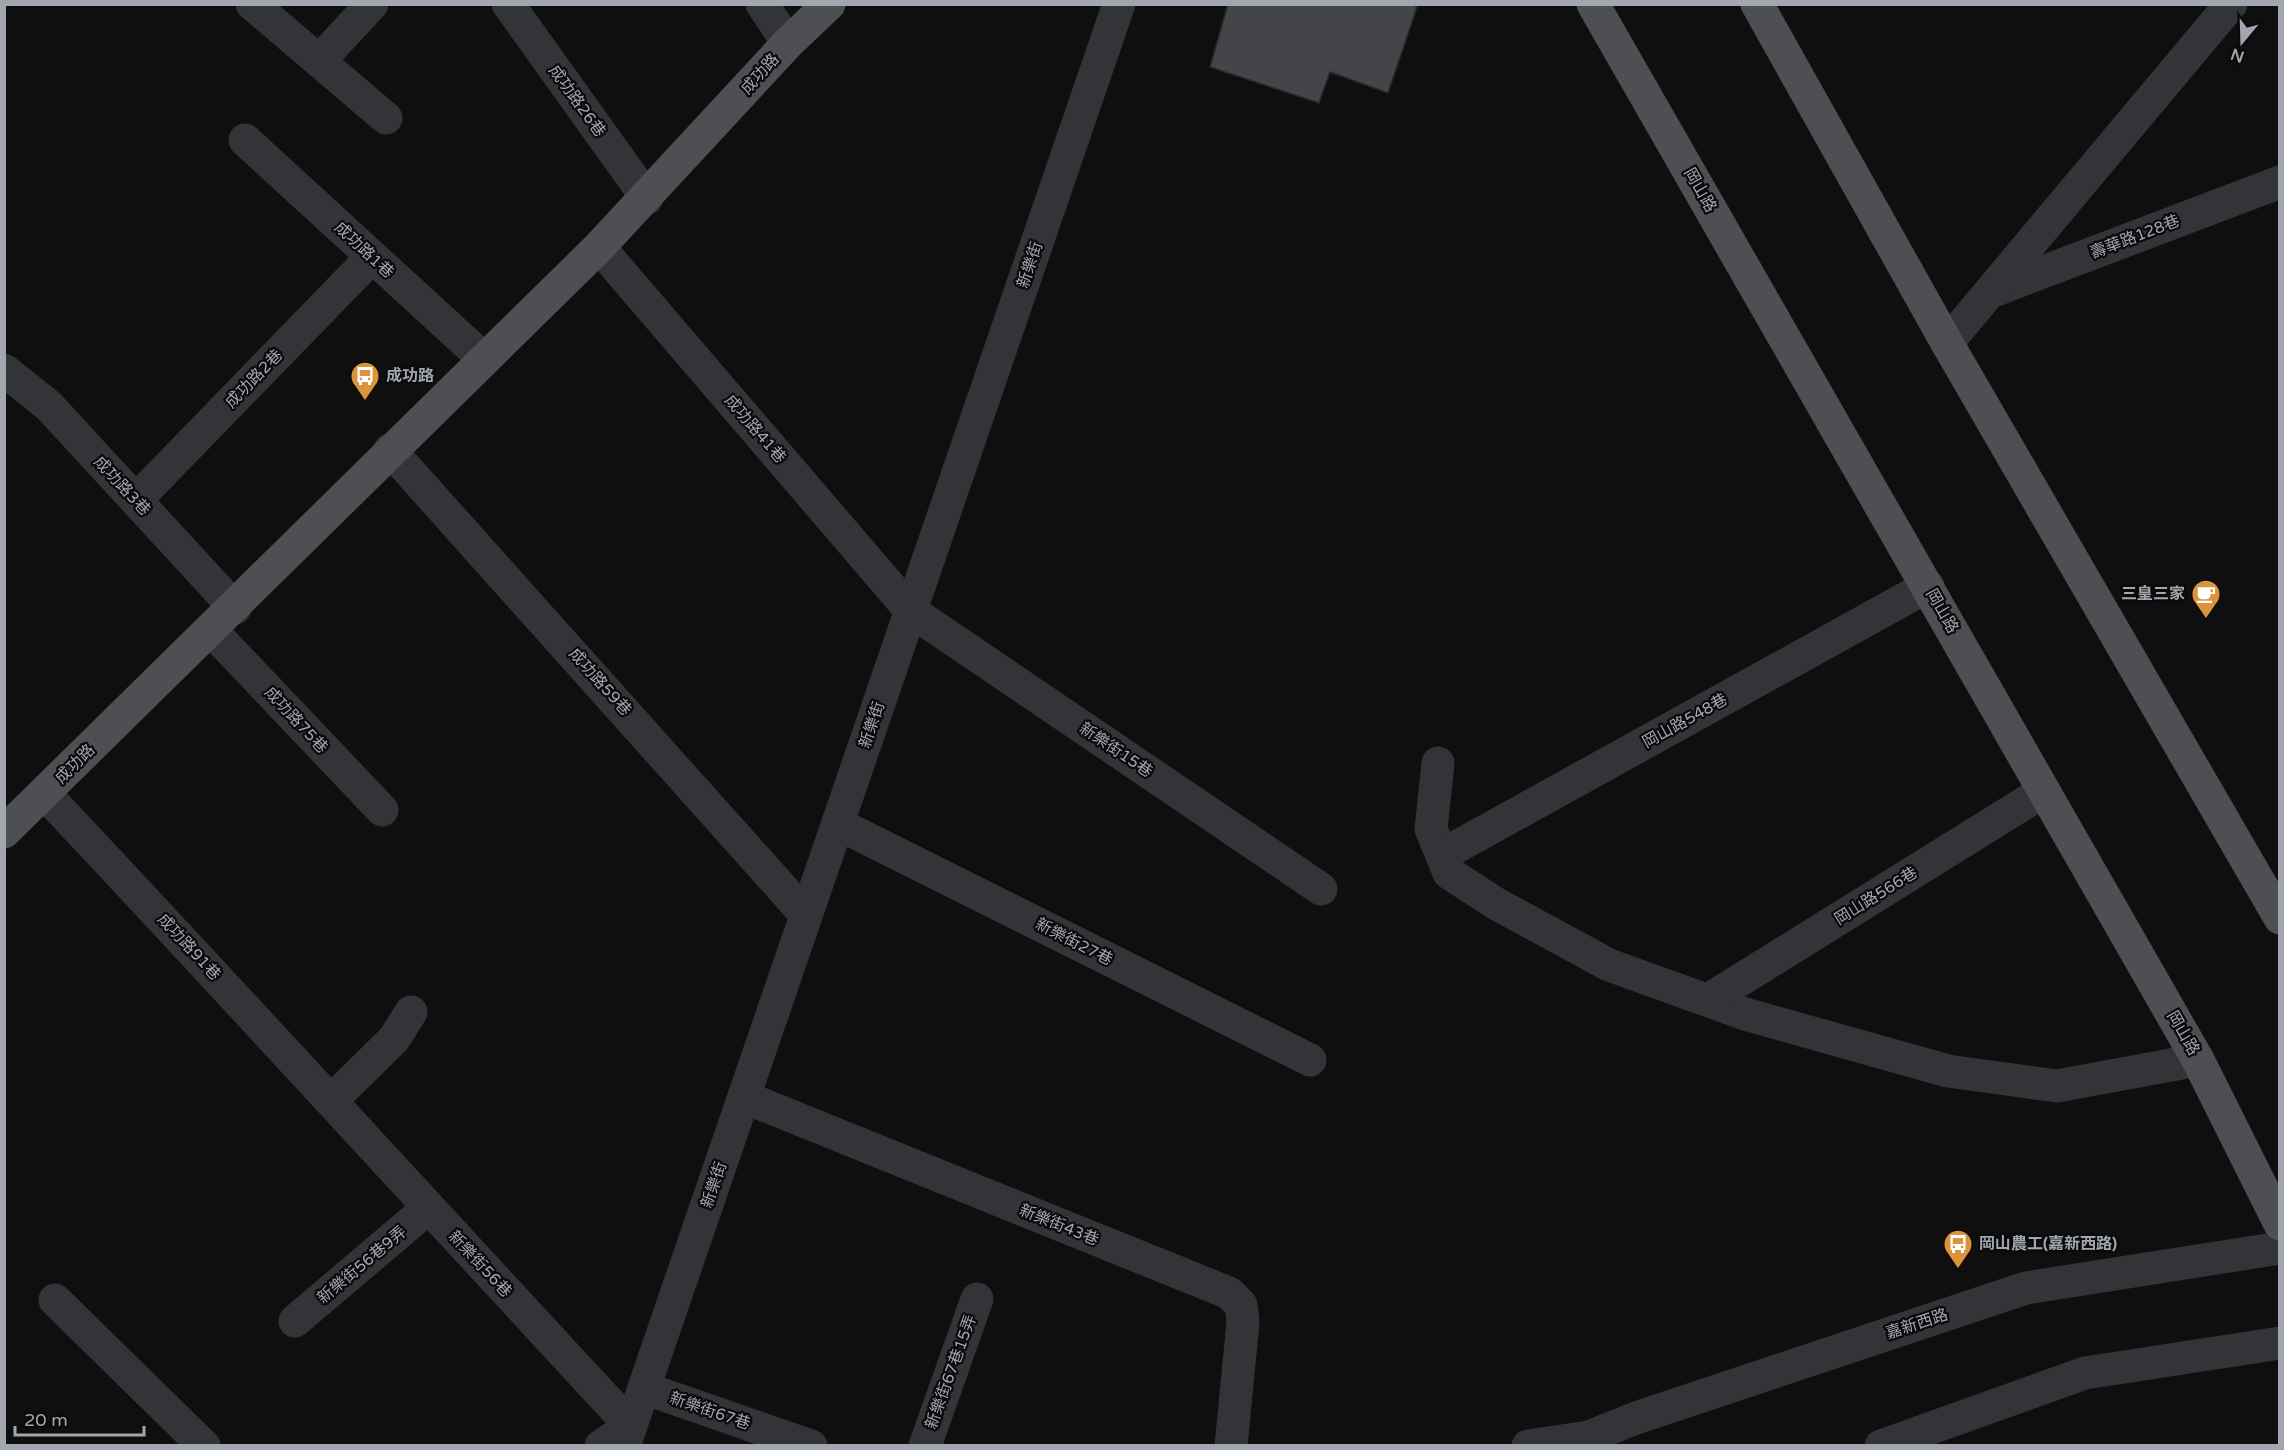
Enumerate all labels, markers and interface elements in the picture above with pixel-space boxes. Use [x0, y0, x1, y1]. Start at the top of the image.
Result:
north arrow [2212, 12, 2272, 72]
text: N [2228, 44, 2247, 67]
street label: 成功路 [737, 49, 783, 99]
street label: 成功路26巷 [544, 61, 610, 141]
street label: 岡山路 [1679, 164, 1721, 216]
street label: 壽華路128巷 [2087, 211, 2183, 263]
street label: 成功路1巷 [330, 217, 398, 283]
street label: 新樂街 [1013, 239, 1047, 291]
street label: 成功路2巷 [221, 345, 287, 413]
bus stop icon: 成功路 [349, 360, 381, 402]
place label: 成功路 [386, 366, 434, 386]
street label: 成功路41巷 [720, 391, 790, 467]
street label: 成功路3巷 [89, 452, 155, 520]
cafe icon: 三皇三家 [2190, 578, 2222, 620]
place label: 三皇三家 [2121, 584, 2185, 604]
street label: 岡山路 [1921, 585, 1963, 637]
street label: 成功路59巷 [564, 644, 636, 720]
street label: 成功路75巷 [260, 682, 332, 758]
street label: 岡山路548巷 [1639, 689, 1731, 753]
street label: 新樂街 [855, 699, 889, 751]
street label: 新樂街15巷 [1076, 718, 1156, 782]
street label: 成功路 [51, 740, 99, 788]
street label: 岡山路566巷 [1831, 863, 1921, 929]
street label: 成功路91巷 [153, 909, 225, 985]
street label: 新樂街27巷 [1032, 914, 1116, 970]
street label: 岡山路 [2162, 1007, 2204, 1059]
street label: 新樂街 [697, 1159, 731, 1211]
street label: 新樂街43巷 [1016, 1200, 1102, 1250]
street label: 新樂街56巷9弄 [313, 1222, 411, 1308]
street label: 新樂街56巷 [444, 1226, 516, 1302]
bus stop icon: 岡山農工(嘉新西路) [1942, 1228, 1974, 1270]
place label: 岡山農工(嘉新西路) [1979, 1234, 2117, 1254]
street label: 嘉新西路 [1883, 1305, 1951, 1343]
street label: 新樂街67巷15弄 [921, 1312, 981, 1432]
street label: 新樂街67巷 [667, 1388, 753, 1434]
scale bar [15, 1399, 144, 1437]
text: 20 m [24, 1409, 68, 1431]

